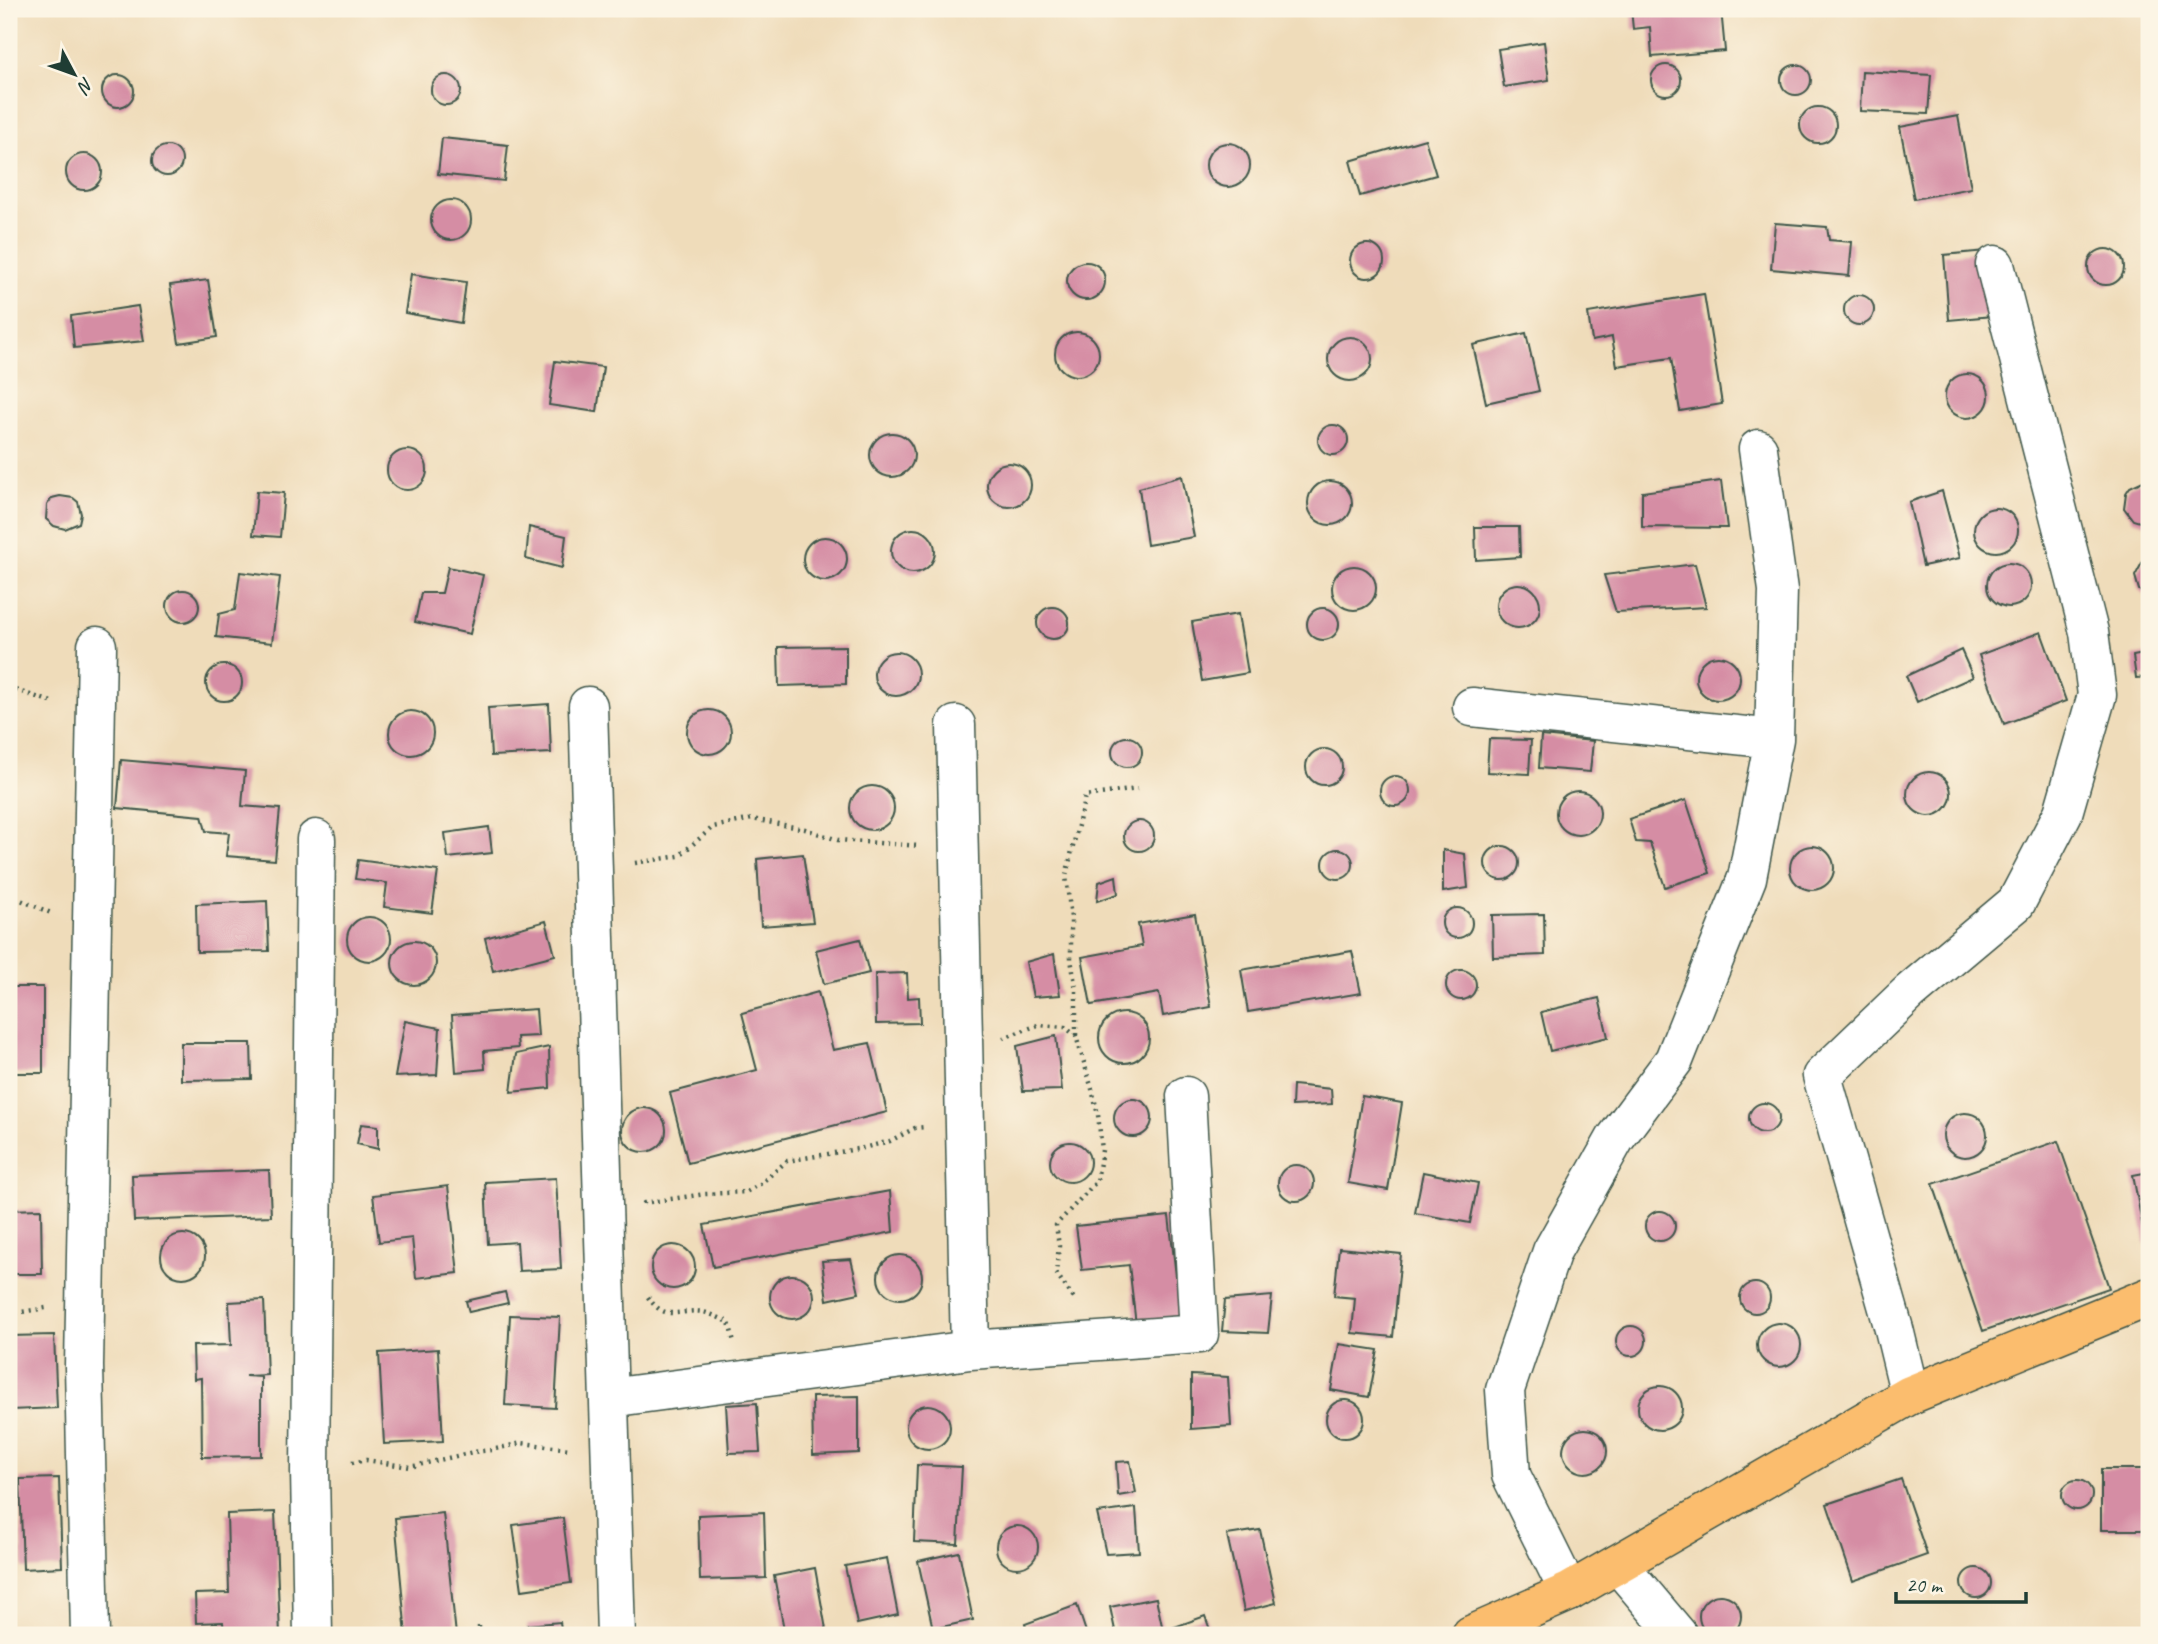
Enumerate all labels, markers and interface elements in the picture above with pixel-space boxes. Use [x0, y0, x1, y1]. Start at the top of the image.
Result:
north arrow [38, 38, 108, 108]
text: N [71, 72, 99, 99]
scale bar [1896, 1560, 2025, 1604]
text: 20 m [1906, 1572, 1944, 1598]

